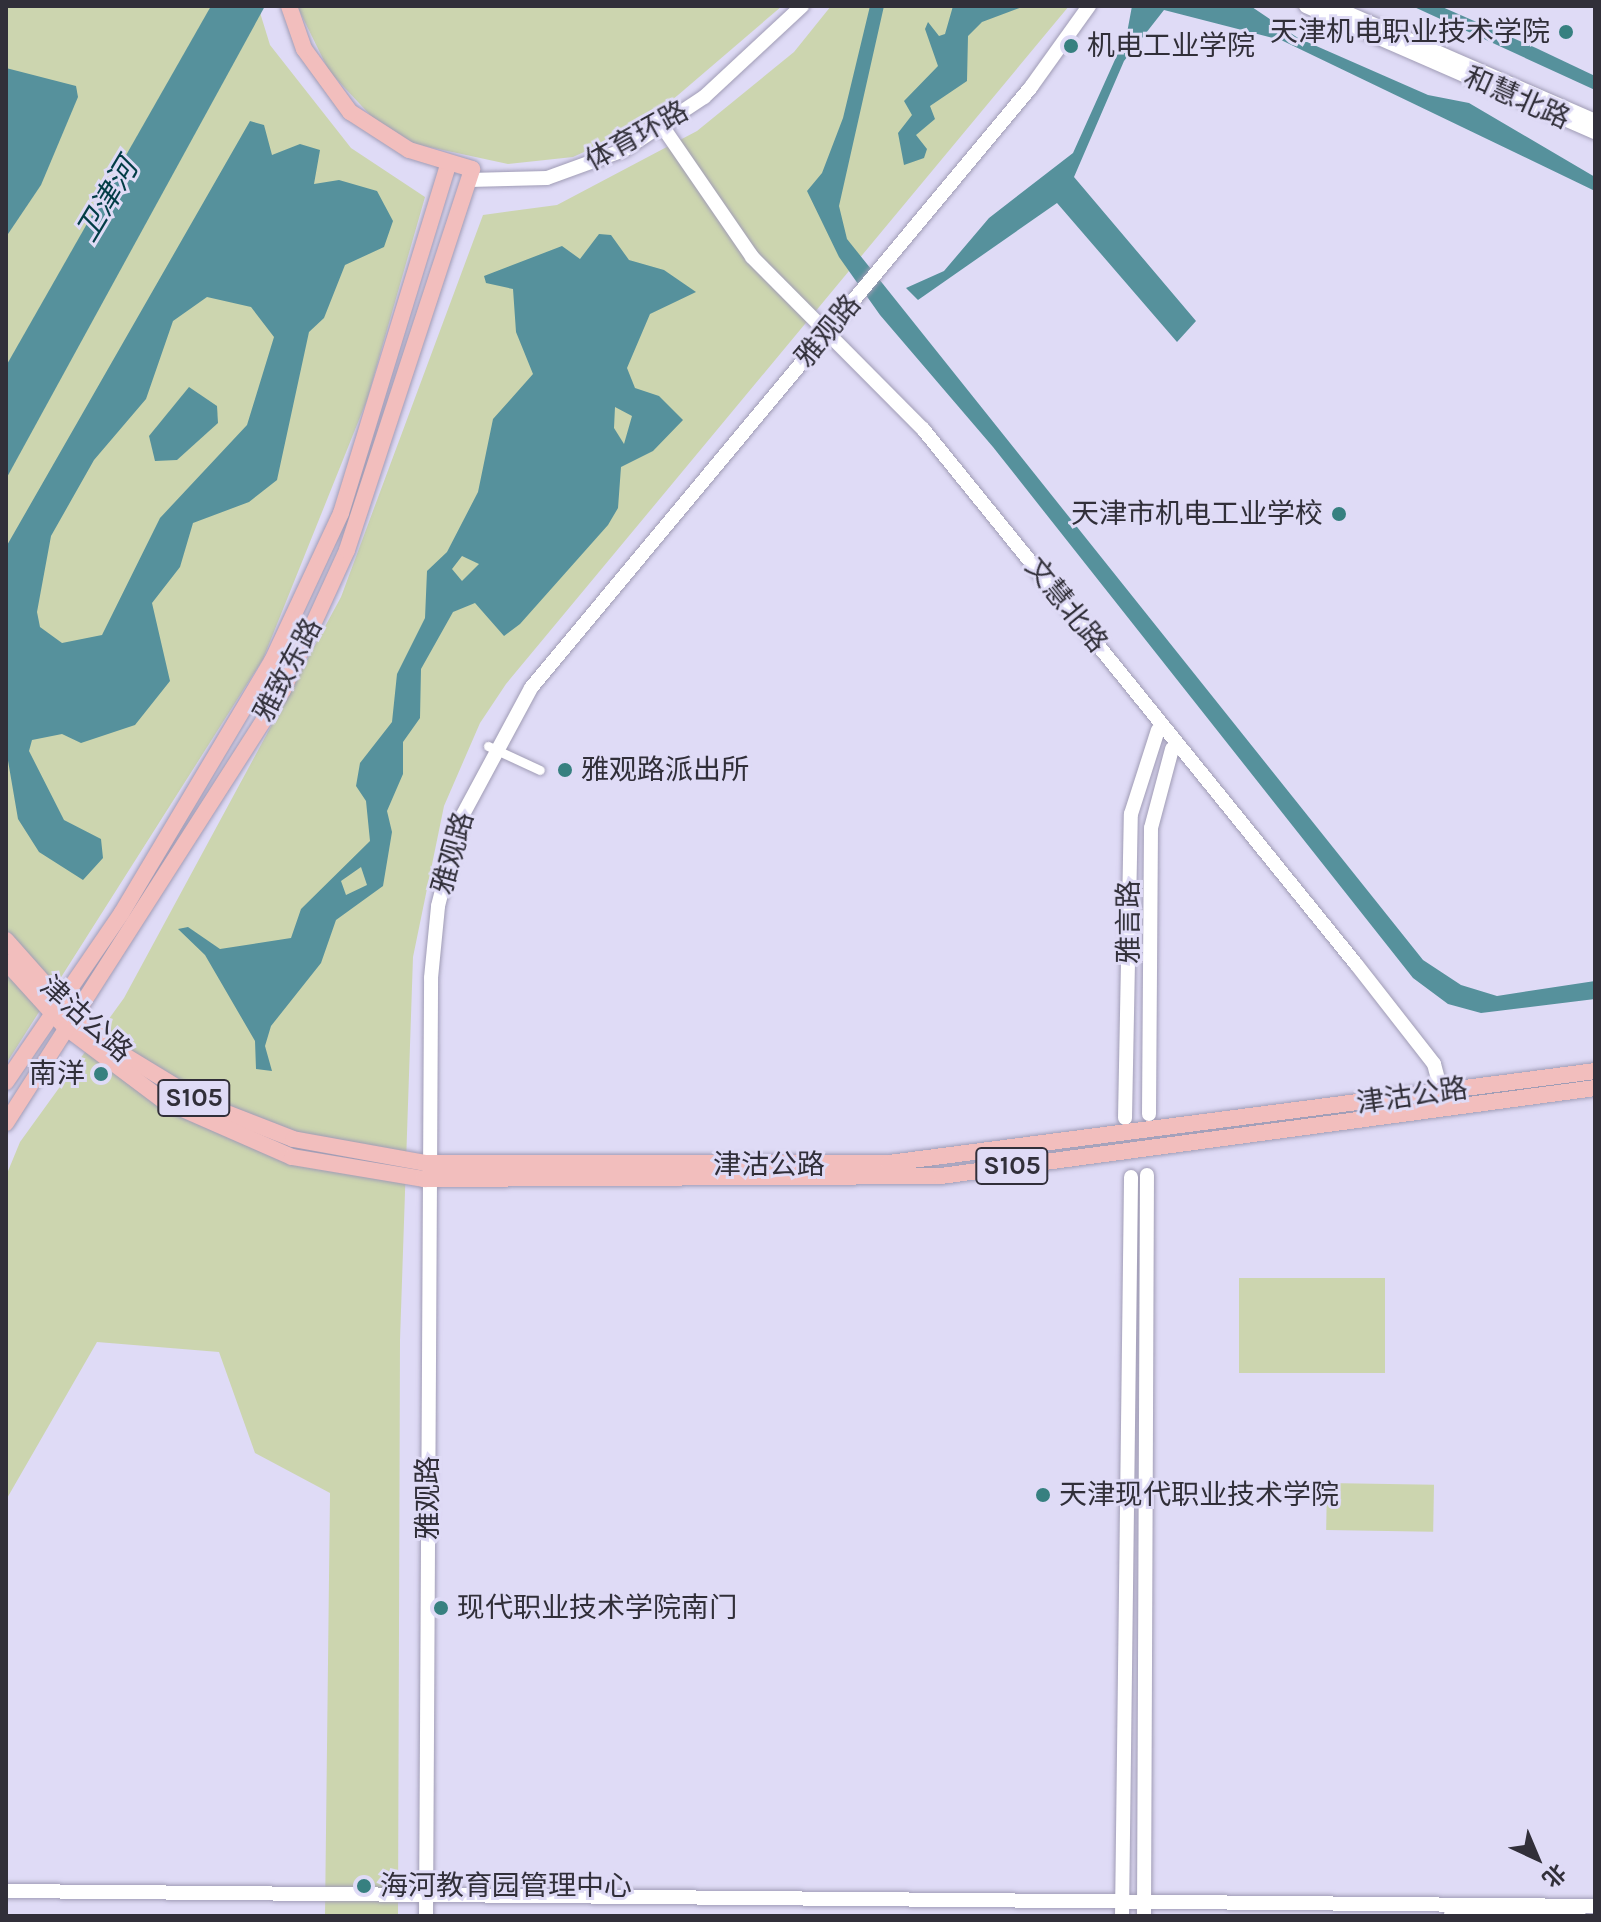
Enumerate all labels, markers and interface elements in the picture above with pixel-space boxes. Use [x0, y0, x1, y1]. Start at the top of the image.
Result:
place label: 天津机电职业技术学院 [1270, 15, 1550, 49]
marker: 天津机电职业技术学院 [1557, 23, 1575, 41]
place label: 机电工业学院 [1087, 29, 1255, 63]
marker: 机电工业学院 [1062, 37, 1080, 55]
street label: 和慧北路 [1459, 60, 1575, 136]
street label: 体育环路 [580, 94, 694, 178]
water label: 卫津河 [68, 152, 146, 248]
street label: 雅观路 [788, 288, 868, 374]
place label: 天津市机电工业学校 [1071, 497, 1323, 531]
marker: 天津市机电工业学校 [1330, 505, 1348, 523]
street label: 文慧北路 [1018, 551, 1114, 659]
street label: 雅致东路 [247, 613, 329, 727]
place label: 雅观路派出所 [581, 753, 749, 787]
marker: 雅观路派出所 [556, 761, 574, 779]
street label: 雅观路 [425, 808, 481, 898]
street label: 雅言路 [1112, 880, 1146, 964]
street label: 津沽公路 [33, 969, 139, 1069]
place label: 南洋 [29, 1057, 85, 1091]
marker: 南洋 [92, 1065, 110, 1083]
street label: 津沽公路 [1354, 1072, 1470, 1120]
road number: S105 [156, 1076, 232, 1120]
road number: S105 [974, 1144, 1050, 1188]
street label: 津沽公路 [713, 1148, 825, 1182]
street label: 雅观路 [411, 1456, 445, 1540]
place label: 天津现代职业技术学院 [1059, 1478, 1339, 1512]
marker: 天津现代职业技术学院 [1034, 1486, 1052, 1504]
place label: 现代职业技术学院南门 [457, 1591, 737, 1625]
marker: 现代职业技术学院南门 [432, 1599, 450, 1617]
north arrow [1497, 1818, 1577, 1898]
text: 北 [1537, 1858, 1571, 1892]
place label: 海河教育园管理中心 [380, 1869, 632, 1903]
marker: 海河教育园管理中心 [355, 1877, 373, 1895]

